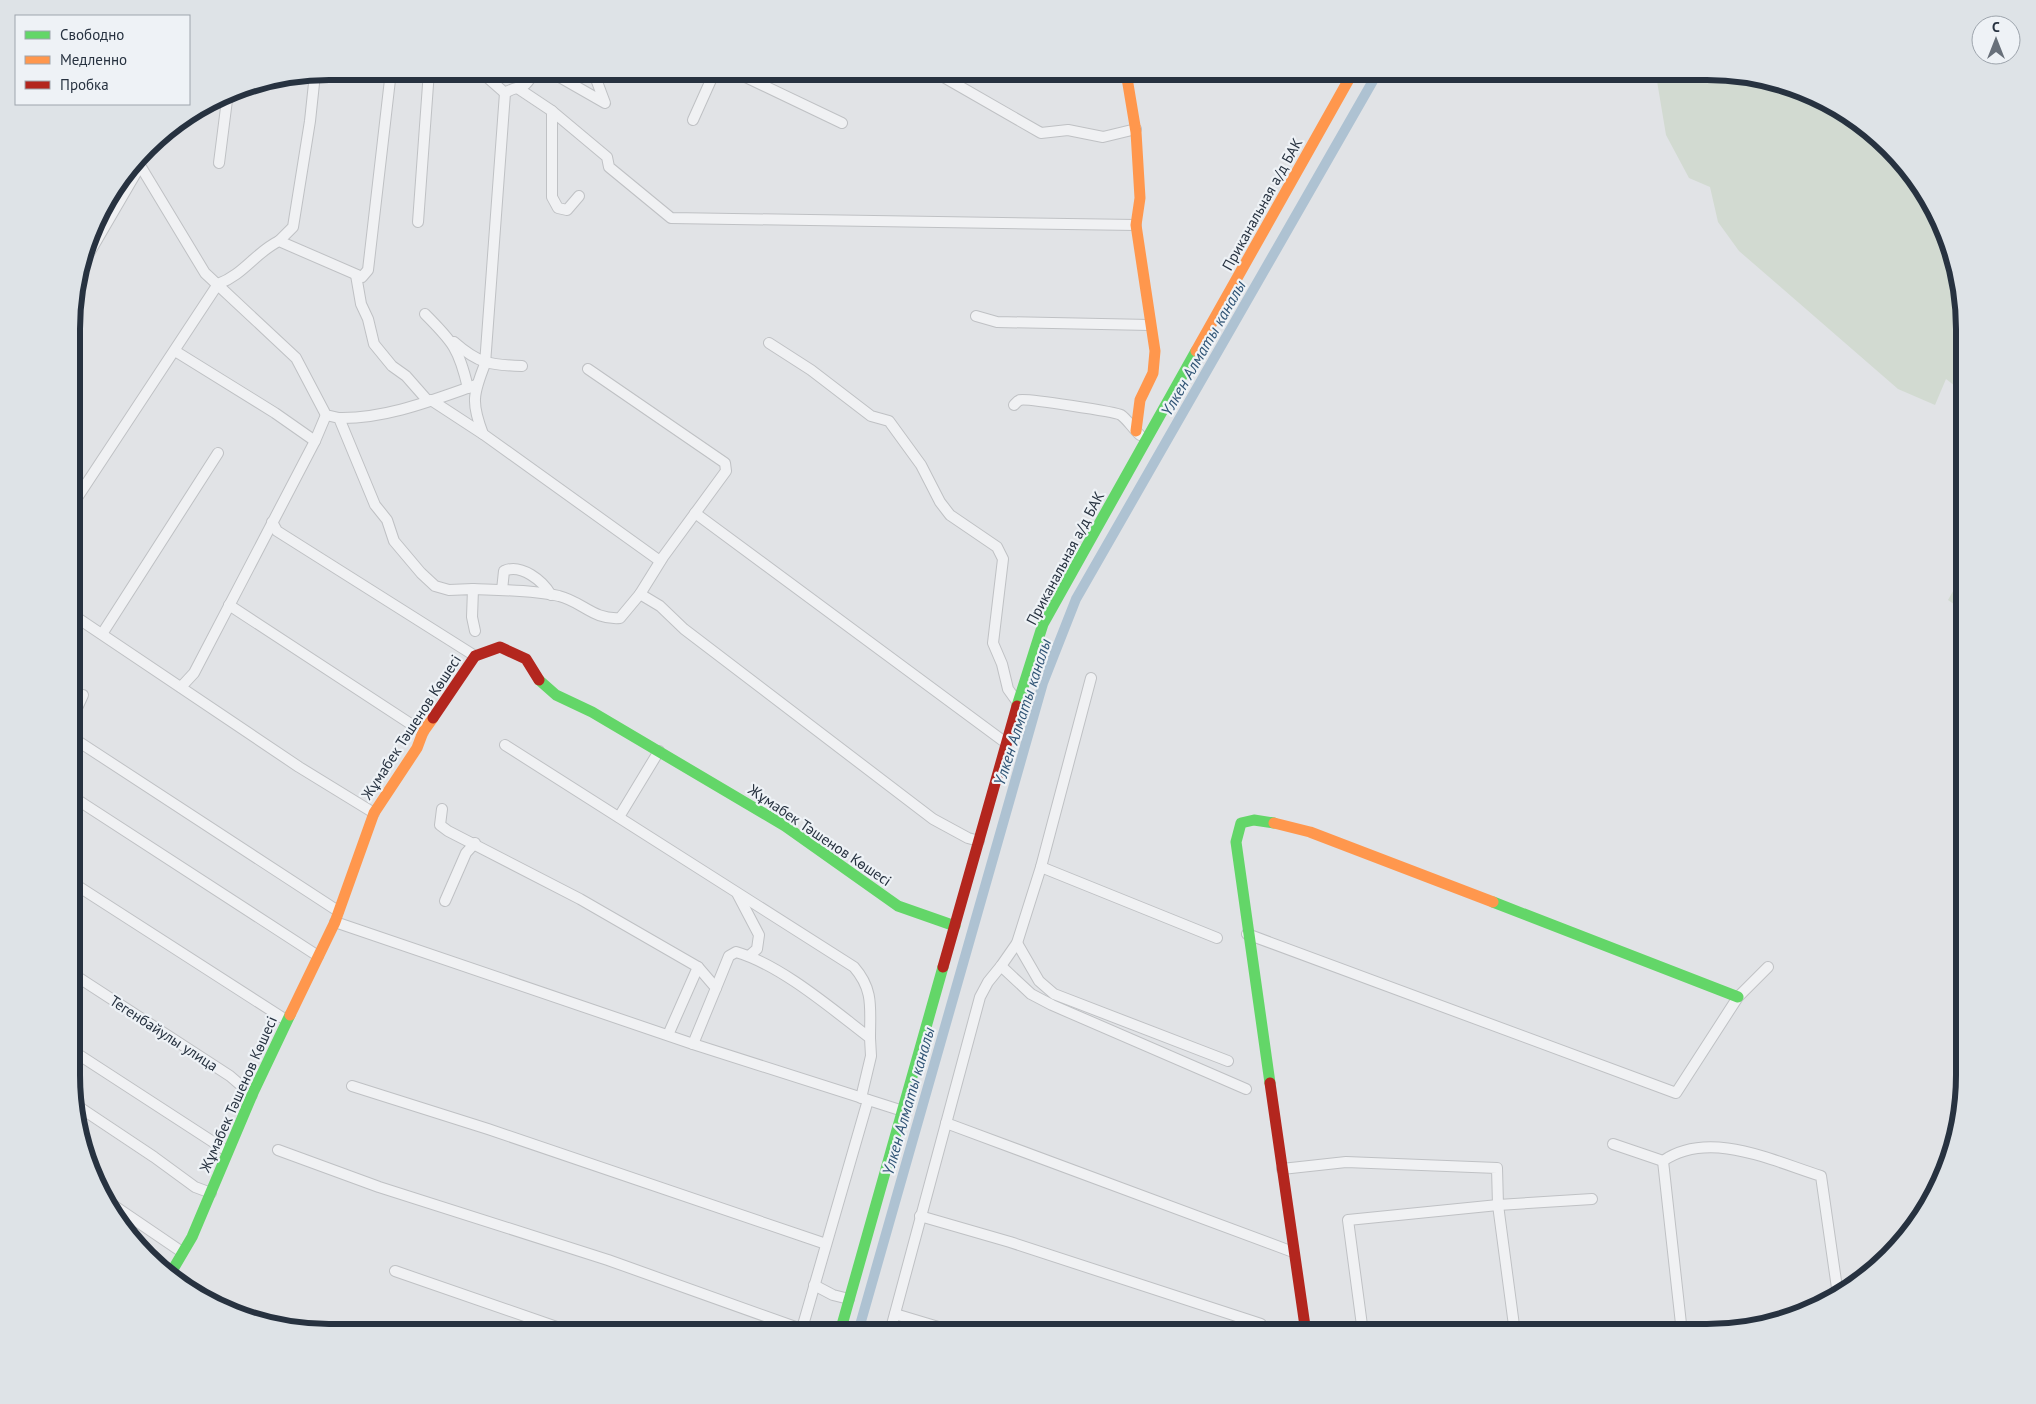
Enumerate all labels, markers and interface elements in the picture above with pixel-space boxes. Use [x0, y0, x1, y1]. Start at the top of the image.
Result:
legend [15, 15, 190, 105]
north arrow [1971, 15, 2021, 65]
text: С [1992, 18, 2000, 36]
text: Свободно [60, 25, 124, 44]
text: Медленно [60, 50, 127, 69]
text: Пробка [60, 75, 109, 94]
street label: Приканальная а/д БАК [1218, 134, 1306, 274]
water label: Үлкен Алматы каналы [1156, 277, 1250, 419]
street label: Приканальная а/д БАК [1022, 488, 1108, 628]
water label: Үлкен Алматы каналы [989, 636, 1055, 788]
street label: Жұмабек Тәшенов Көшесі [356, 651, 465, 804]
street label: Жұмабек Тәшенов Көшесі [744, 779, 895, 890]
street label: Тегенбайулы улица [106, 991, 222, 1075]
street label: Жұмабек Тәшенов Көшесі [195, 1013, 281, 1176]
water label: Үлкен Алматы каналы [877, 1025, 939, 1177]

